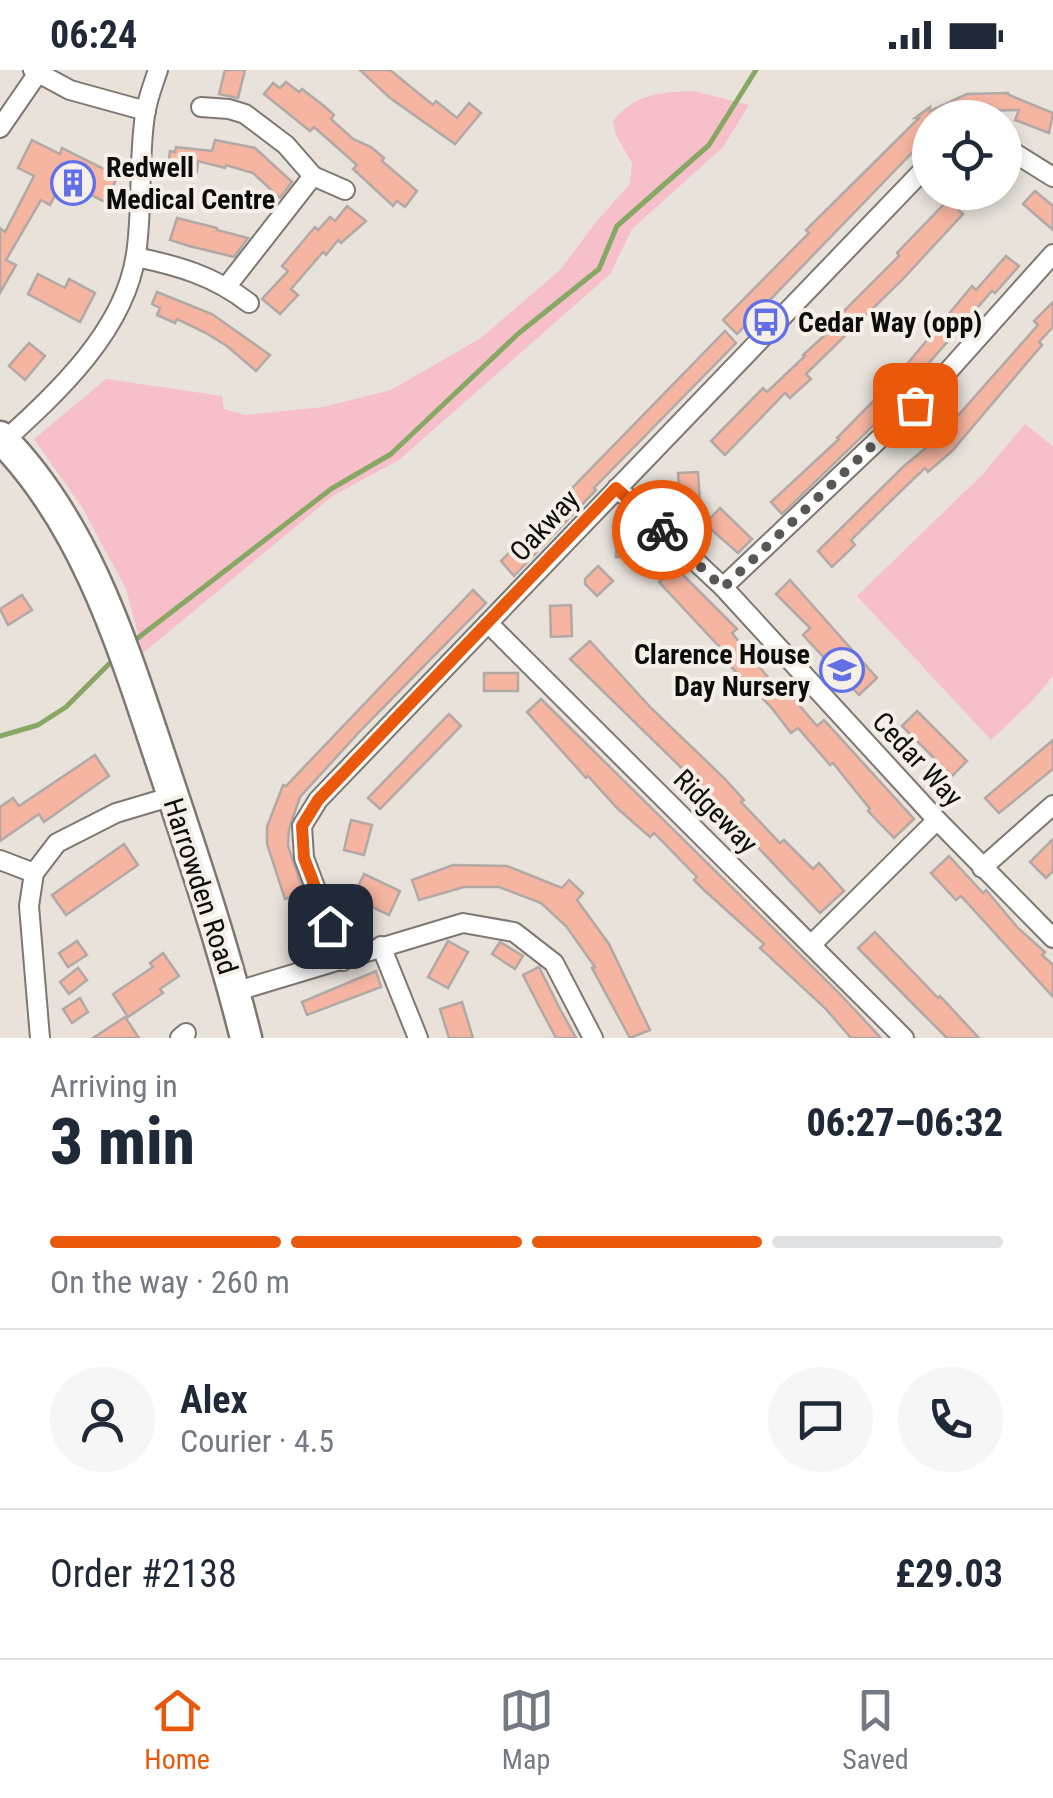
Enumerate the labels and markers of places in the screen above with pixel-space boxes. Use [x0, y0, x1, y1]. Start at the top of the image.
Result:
place label: Redwell Medical Centre [106, 151, 275, 216]
building icon: Redwell Medical Centre [50, 160, 96, 206]
bus stop icon: Cedar Way (opp) [743, 299, 789, 345]
place label: Cedar Way (opp) [798, 306, 982, 339]
pin [873, 363, 958, 448]
place label: Clarence House Day Nursery [634, 638, 811, 703]
school or university icon: Clarence House Day Nursery [819, 647, 865, 693]
pin [288, 884, 373, 969]

